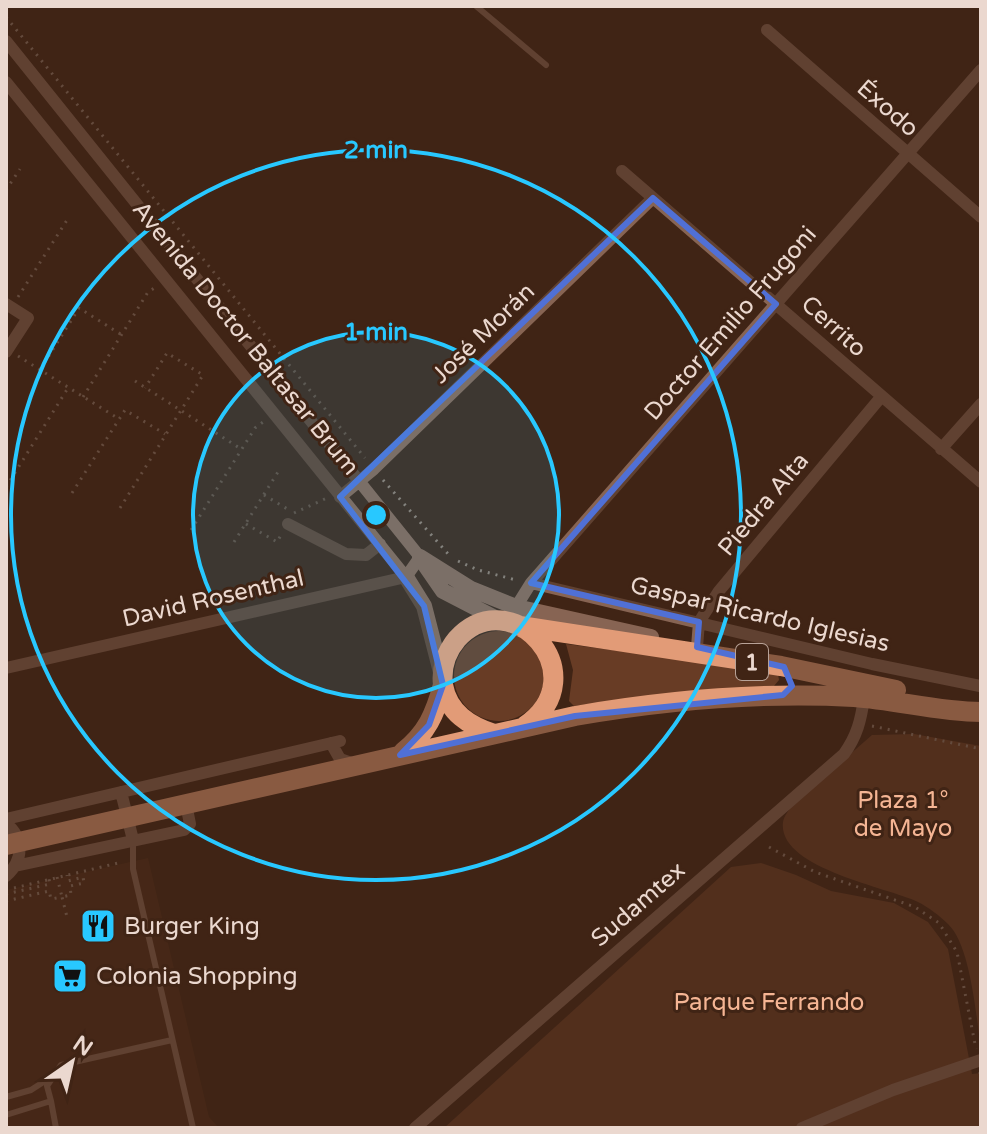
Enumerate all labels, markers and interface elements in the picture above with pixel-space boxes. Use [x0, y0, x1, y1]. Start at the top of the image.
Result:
street label: Éxodo [851, 73, 925, 143]
text: 2 min [344, 136, 408, 165]
street label: Avenida Doctor Baltasar Brum [126, 195, 365, 481]
street label: Doctor Emilio Frugoni [638, 220, 823, 426]
street label: José Morán [426, 277, 541, 390]
street label: Cerrito [795, 290, 872, 363]
text: 1 min [344, 318, 408, 347]
street label: Piedra Alta [712, 447, 815, 562]
centre of rings [362, 501, 390, 529]
street label: David Rosenthal [119, 563, 307, 633]
street label: Gaspar Ricardo Iglesias [627, 571, 892, 658]
road number: 1 [736, 644, 768, 680]
park label: Plaza 1° de Mayo [854, 786, 952, 843]
street label: Sudamtex [585, 856, 691, 953]
restaurant icon: Burger King [79, 907, 117, 945]
place label: Burger King [124, 912, 260, 941]
supermarket icon: Colonia Shopping [51, 957, 89, 995]
place label: Colonia Shopping [96, 962, 298, 991]
park label: Parque Ferrando [674, 988, 864, 1017]
north arrow [32, 1022, 112, 1102]
text: N [68, 1031, 97, 1062]

